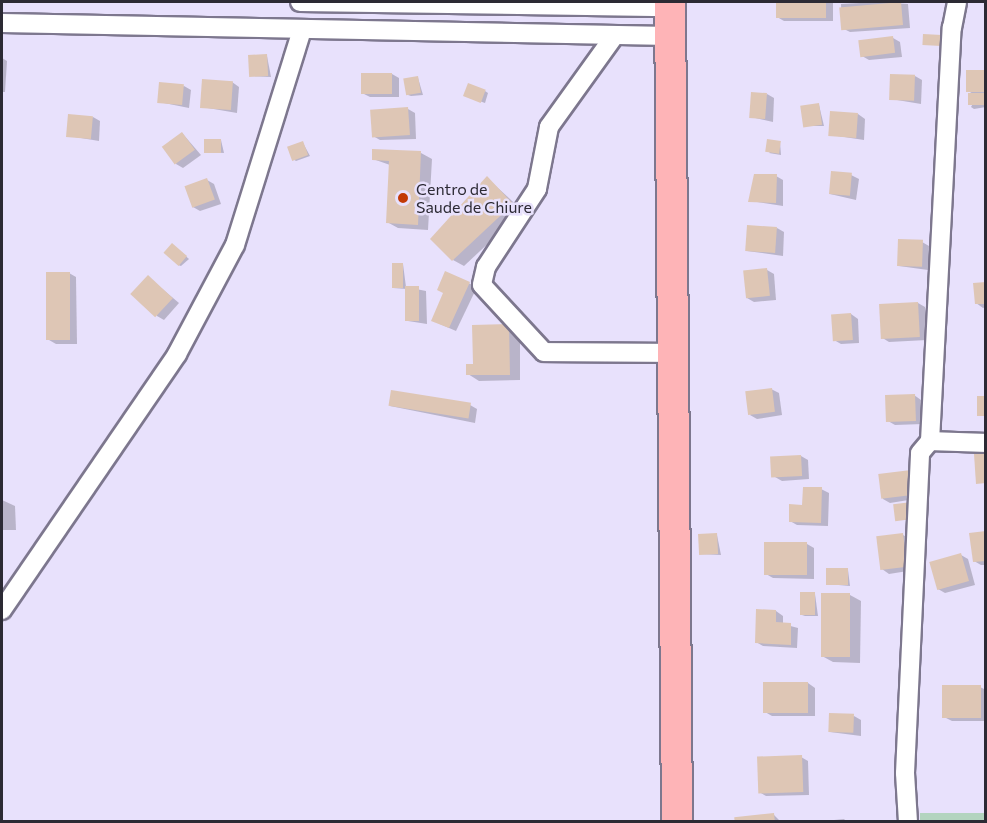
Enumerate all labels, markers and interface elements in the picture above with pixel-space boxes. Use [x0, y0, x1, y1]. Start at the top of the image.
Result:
place label: Centro de Saude de Chiure [416, 179, 532, 217]
marker: Centro de Saude de Chiure [394, 189, 412, 207]

